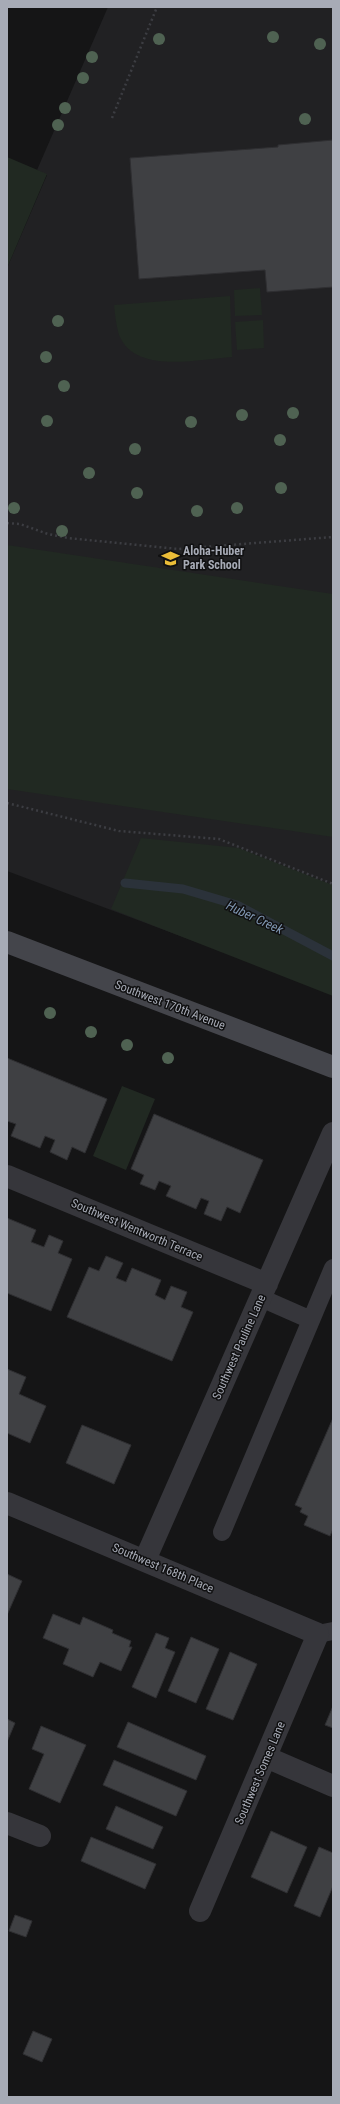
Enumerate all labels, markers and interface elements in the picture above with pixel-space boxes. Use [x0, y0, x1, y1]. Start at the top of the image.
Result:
place label: Aloha-Huber Park School [183, 544, 244, 572]
school or university icon: Aloha-Huber Park School [160, 548, 180, 568]
water label: Huber Creek [224, 898, 286, 937]
street label: Southwest 170th Avenue [113, 977, 227, 1033]
street label: Southwest Wentworth Terrace [69, 1196, 205, 1264]
street label: Southwest Pauline Lane [210, 1292, 269, 1402]
street label: Southwest 168th Place [110, 1540, 216, 1596]
street label: Southwest Somes Lane [232, 1719, 288, 1827]

